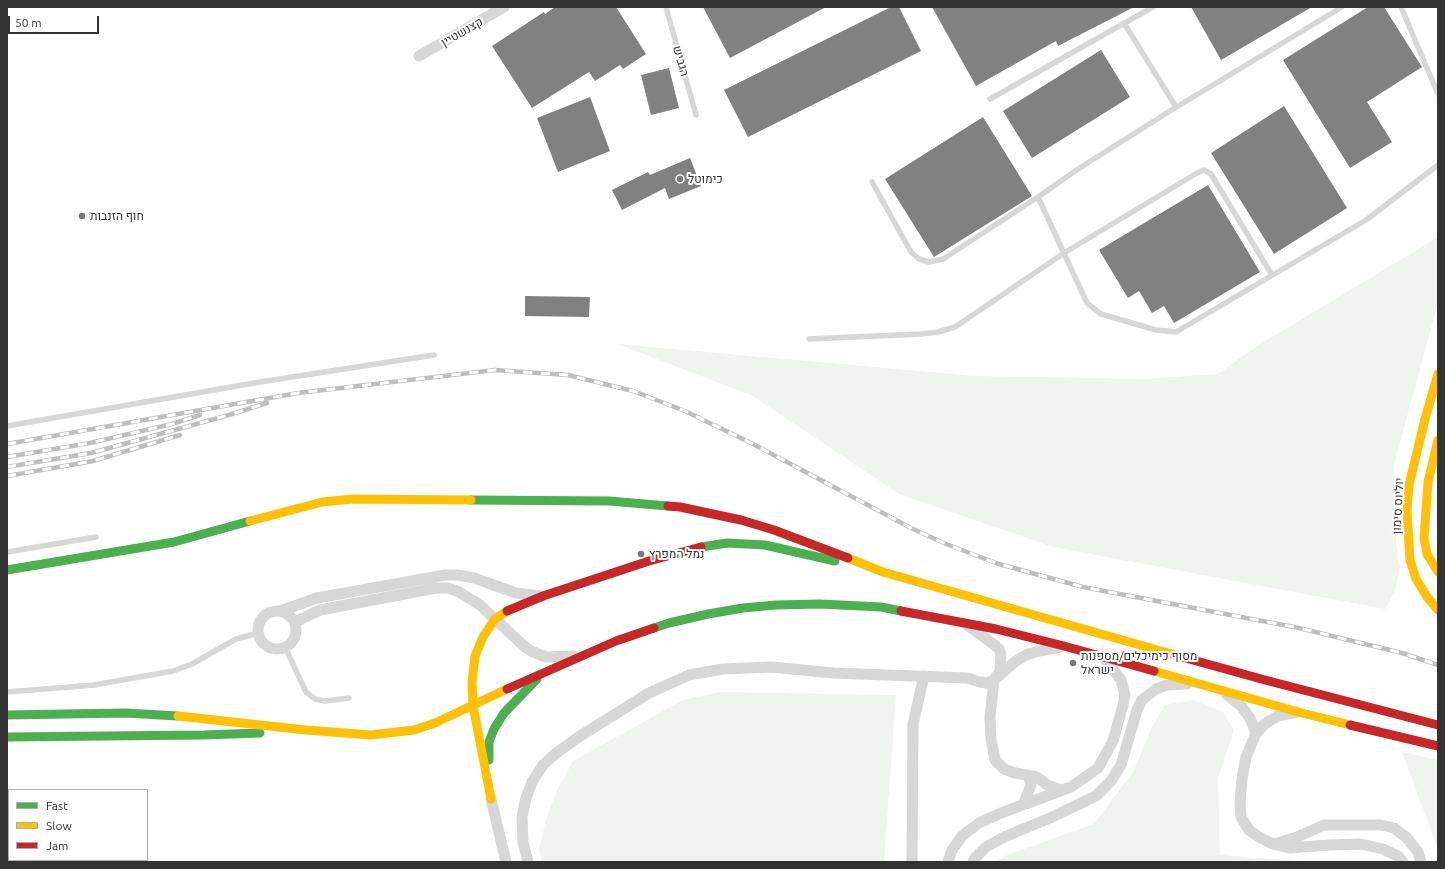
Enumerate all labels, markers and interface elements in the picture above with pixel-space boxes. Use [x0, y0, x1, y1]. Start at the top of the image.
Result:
scale bar [10, 8, 101, 34]
street label: קצנשטיין [438, 14, 486, 50]
text: 50 m [15, 16, 42, 29]
street label: הגביש [670, 44, 692, 78]
place label: כימוטל [688, 172, 723, 186]
marker: כימוטל [675, 174, 685, 184]
place label: חוף הזנבות [90, 209, 144, 223]
marker: חוף הזנבות [77, 211, 87, 221]
street label: יוליוס סימון [1389, 477, 1407, 535]
place label: נמל המפרץ [649, 547, 704, 561]
marker: נמל המפרץ [636, 549, 646, 559]
place label: מסוף כימיכלים/מספנות ישראל [1081, 649, 1197, 677]
marker: מסוף כימיכלים/מספנות ישראל [1068, 658, 1078, 668]
legend [8, 789, 148, 861]
text: Fast [46, 799, 68, 812]
text: Slow [46, 819, 72, 832]
text: Jam [46, 839, 68, 852]

